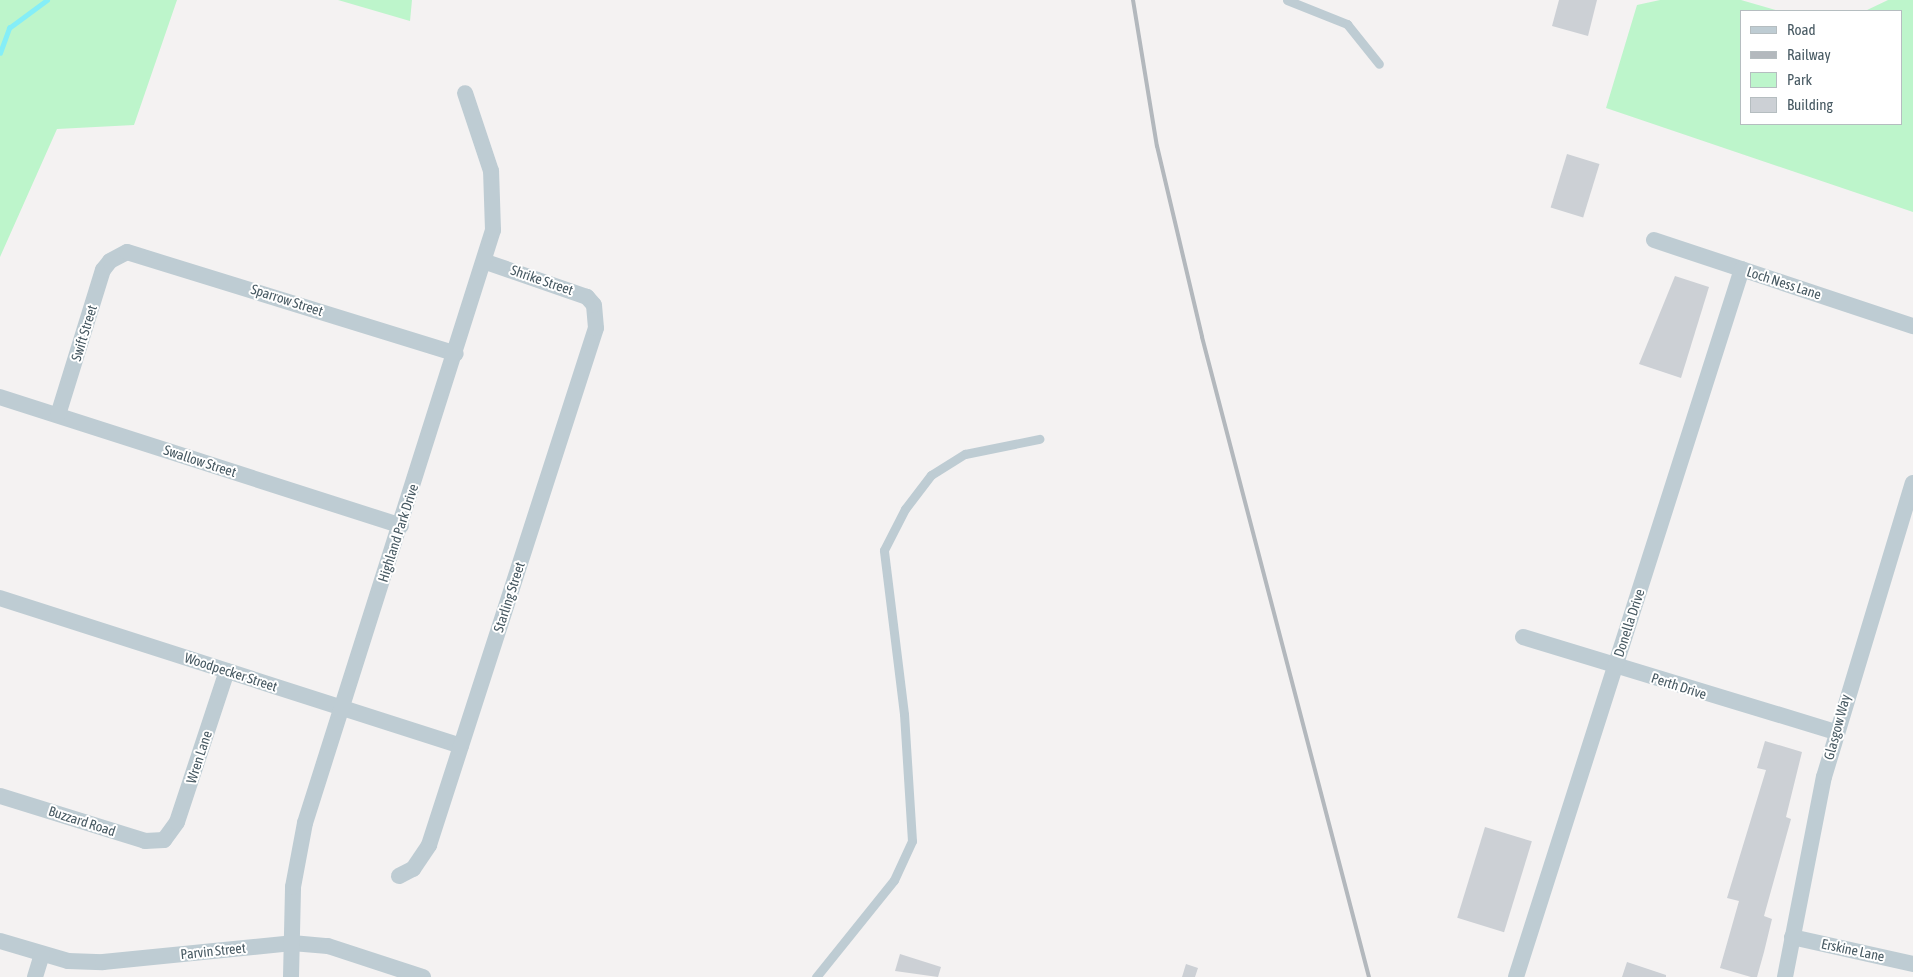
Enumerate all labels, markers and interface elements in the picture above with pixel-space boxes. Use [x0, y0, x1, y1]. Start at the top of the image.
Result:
legend [1740, 10, 1903, 125]
text: Road [1787, 21, 1816, 38]
text: Railway [1787, 46, 1831, 63]
text: Park [1787, 71, 1812, 88]
text: Building [1787, 96, 1833, 113]
street label: Shrike Street [509, 261, 575, 299]
street label: Loch Ness Lane [1745, 263, 1823, 303]
street label: Sparrow Street [249, 280, 325, 320]
street label: Swift Street [68, 303, 100, 363]
street label: Swallow Street [162, 441, 238, 481]
street label: Highland Park Drive [374, 482, 422, 584]
street label: Starling Street [490, 560, 528, 634]
street label: Donella Drive [1610, 587, 1648, 659]
street label: Woodpecker Street [182, 649, 280, 695]
street label: Perth Drive [1649, 669, 1709, 703]
street label: Glasgow Way [1820, 692, 1854, 762]
street label: Wren Lane [183, 729, 215, 785]
street label: Buzzard Road [46, 802, 118, 840]
street label: Erskine Lane [1820, 935, 1886, 965]
street label: Parvin Street [179, 939, 247, 963]

